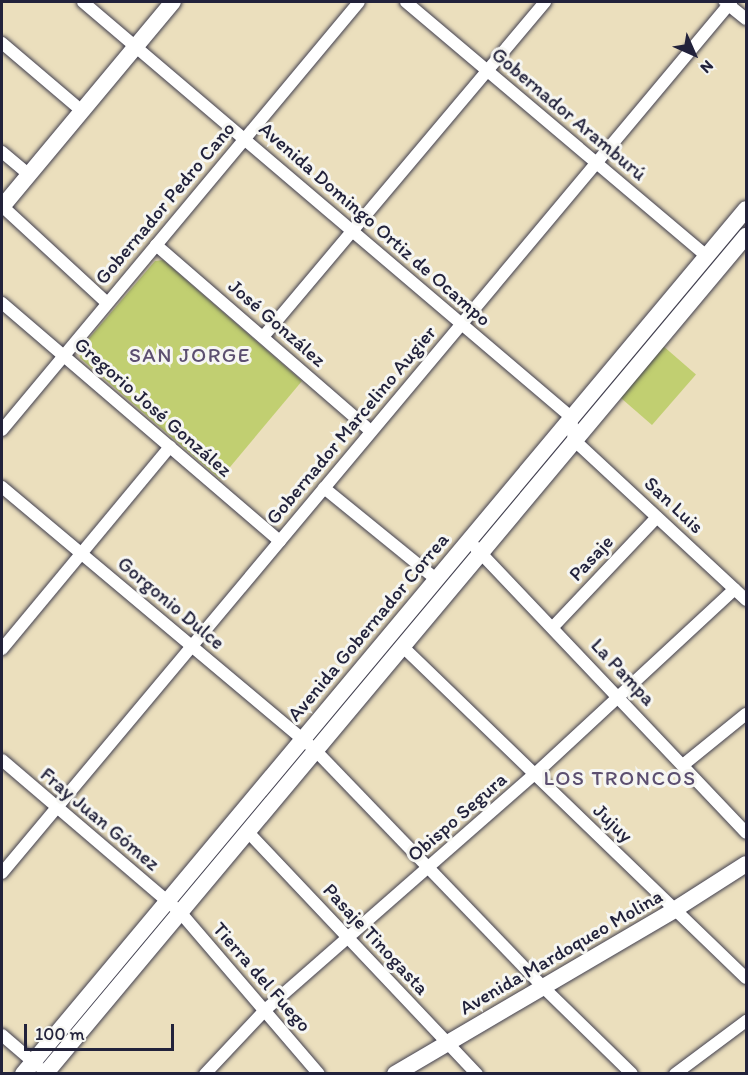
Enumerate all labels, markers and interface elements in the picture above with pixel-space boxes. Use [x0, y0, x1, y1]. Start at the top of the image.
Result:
north arrow [664, 24, 724, 84]
street label: Gobernador Aramburú [487, 42, 651, 186]
text: N [697, 57, 718, 78]
street label: Gobernador Pedro Cano [90, 117, 240, 289]
street label: Avenida Domingo Ortiz de Ocampo [254, 117, 496, 331]
street label: José González [223, 274, 331, 372]
street label: Gobernador Marcelino Augier [261, 321, 441, 529]
street label: Gregorio José González [69, 332, 237, 482]
district label: SAN JORGE [129, 342, 251, 368]
street label: San Luis [639, 472, 709, 538]
street label: Avenida Gobernador Correa [282, 528, 454, 726]
street label: Pasaje [564, 530, 618, 586]
street label: Gorgonio Dulce [113, 551, 229, 655]
street label: La Pampa [586, 634, 660, 710]
street label: Fray Juan Gómez [36, 762, 164, 876]
district label: LOS TRONCOS [543, 765, 697, 791]
street label: Obispo Segura [402, 767, 512, 867]
street label: Jujuy [588, 798, 638, 848]
street label: Pasaje Tinogasta [318, 878, 434, 1000]
street label: Avenida Mardoqueo Molina [455, 884, 667, 1020]
street label: Tierra del Fuego [208, 917, 316, 1037]
scale bar [27, 1012, 177, 1050]
text: 100 m [35, 1023, 85, 1045]

